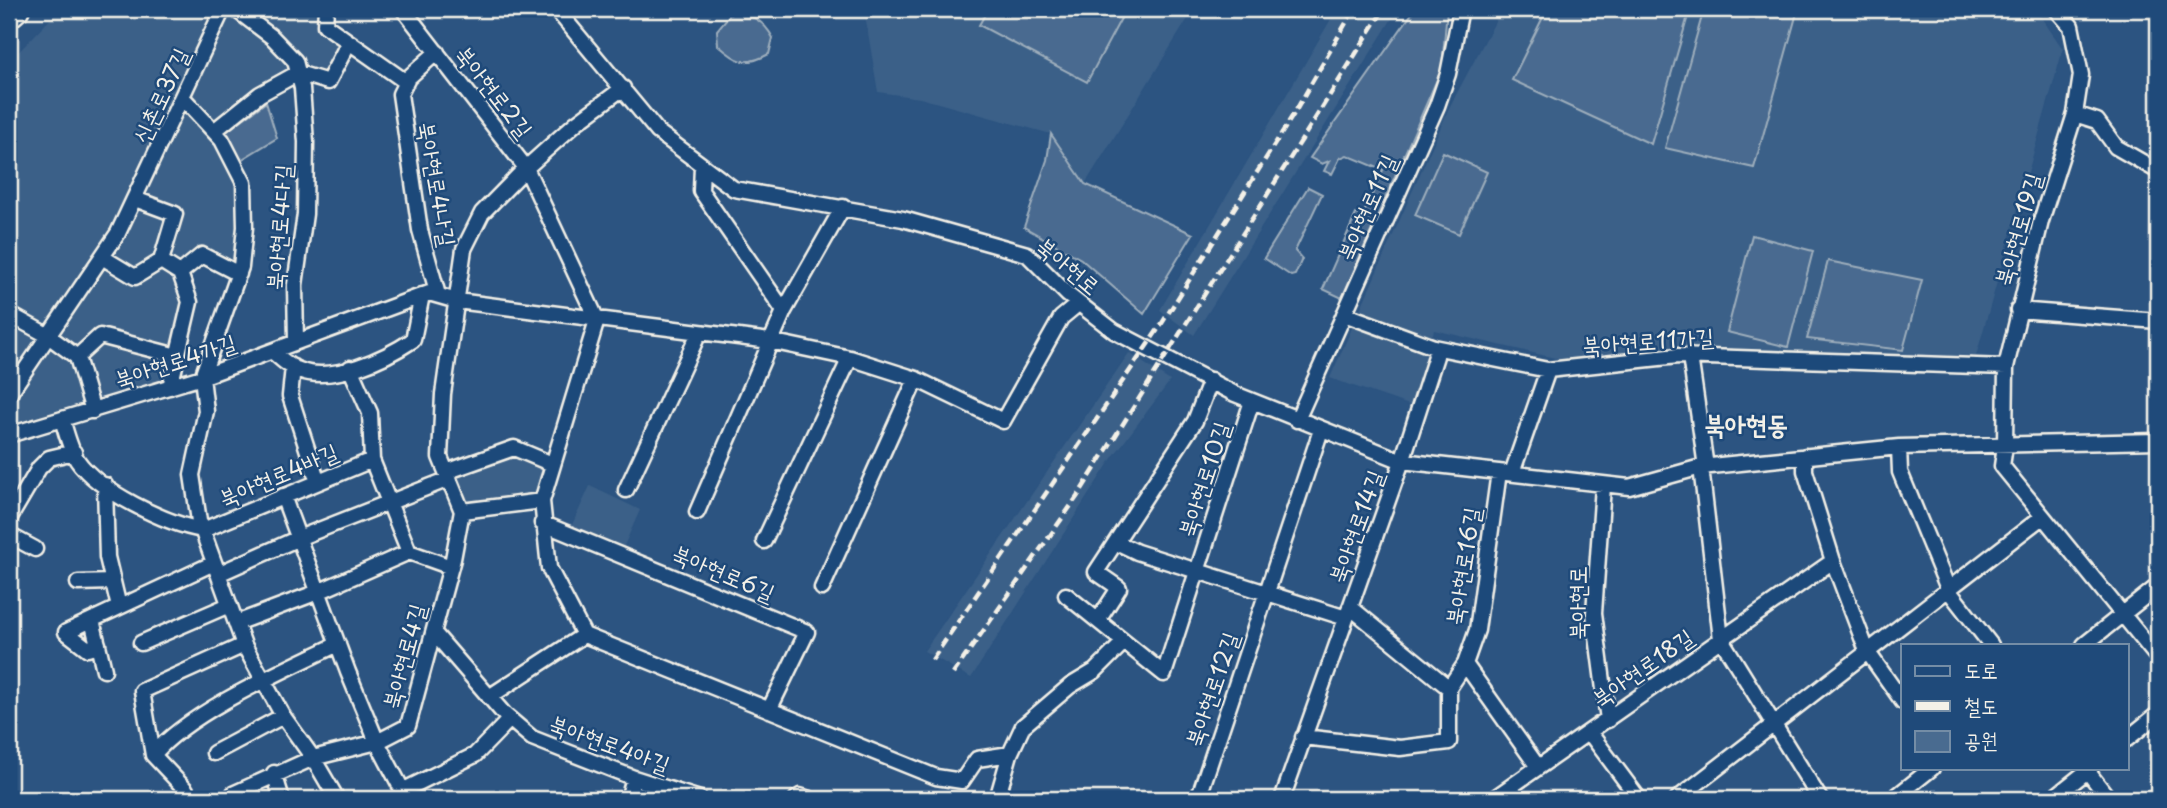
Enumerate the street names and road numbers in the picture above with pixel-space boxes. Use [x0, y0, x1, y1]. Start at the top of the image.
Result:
street label: 북아현로2길 [448, 37, 542, 145]
street label: 신촌로37길 [123, 41, 197, 149]
street label: 북아현로4나길 [410, 119, 466, 249]
street label: 북아현로11길 [1327, 148, 1405, 266]
street label: 북아현로4다길 [256, 163, 300, 291]
street label: 북아현로19길 [1984, 168, 2050, 290]
street label: 북아현로 [1029, 228, 1109, 302]
street label: 북아현로11가길 [1581, 318, 1715, 362]
street label: 북아현로4가길 [110, 324, 240, 396]
street label: 북아현로10길 [1168, 417, 1238, 541]
street label: 북아현로4바길 [213, 433, 343, 515]
street label: 북아현로14길 [1318, 465, 1392, 587]
street label: 북아현로16길 [1435, 504, 1489, 628]
street label: 북아현로6길 [667, 535, 781, 609]
street label: 북아현로 [1559, 566, 1594, 640]
street label: 북아현로4길 [372, 599, 434, 713]
street label: 북아현로18길 [1584, 619, 1700, 715]
street label: 북아현로12길 [1175, 627, 1247, 751]
street label: 북아현로4아길 [545, 705, 675, 781]

